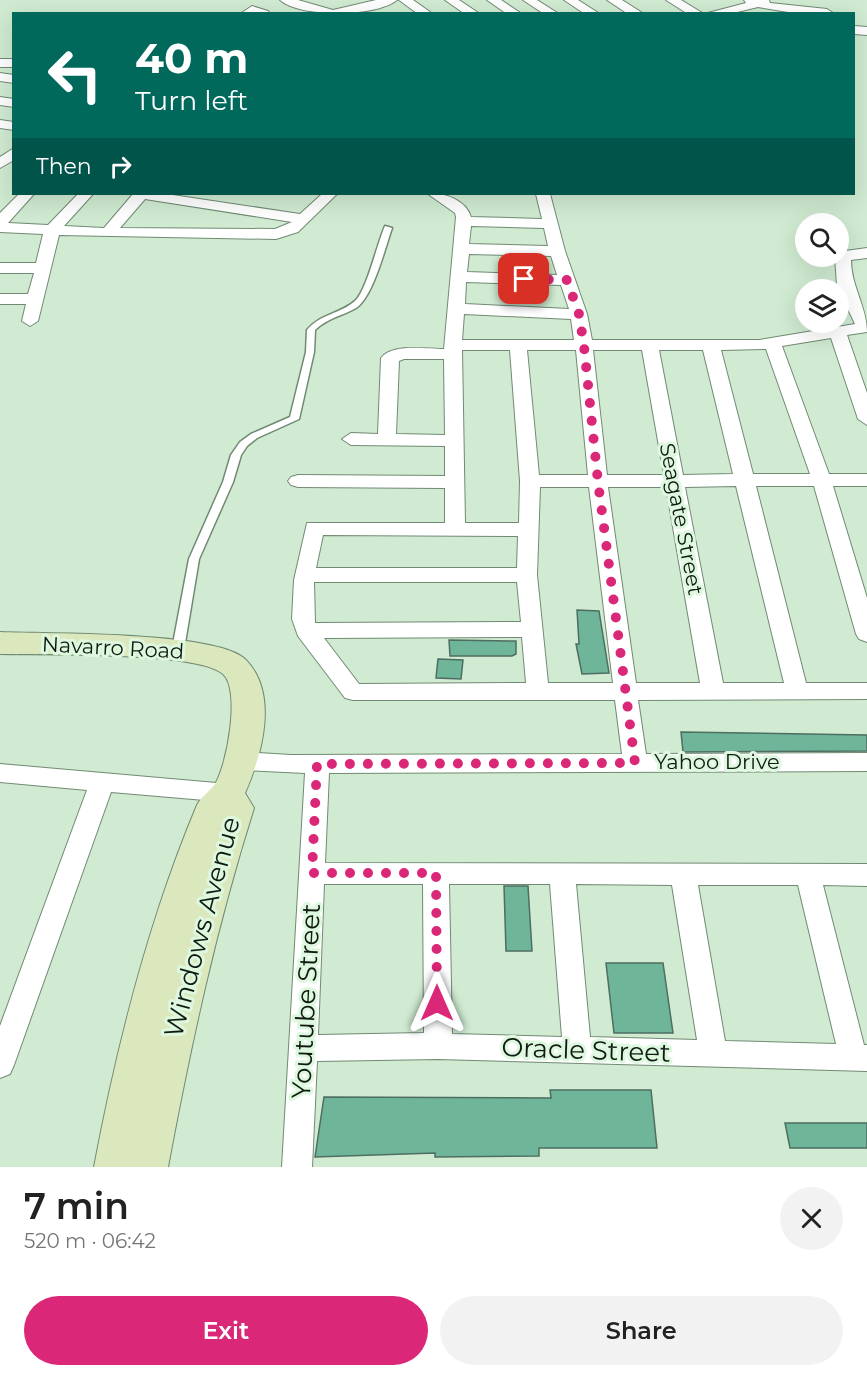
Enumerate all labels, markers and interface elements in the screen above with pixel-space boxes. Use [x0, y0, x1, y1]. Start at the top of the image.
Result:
text: 40 m [135, 32, 248, 84]
icon: left [36, 36, 114, 114]
text: Turn left [135, 84, 248, 117]
icon: right [104, 150, 137, 183]
text: Then [36, 153, 92, 180]
map controls [795, 213, 849, 333]
button: search [795, 213, 849, 267]
pin [498, 253, 549, 304]
icon: arrive [507, 262, 540, 295]
button: layers [795, 279, 849, 333]
street label: Seagate Street [655, 441, 708, 597]
street label: Navarro Road [41, 631, 185, 664]
street label: Yahoo Drive [654, 749, 780, 774]
street label: Windows Avenue [157, 813, 247, 1041]
street label: Youtube Street [285, 903, 327, 1099]
position arrow [405, 971, 469, 1035]
street label: Oracle Street [501, 1031, 671, 1069]
text: 7 min [24, 1184, 129, 1228]
button: close [780, 1187, 843, 1250]
text: 520 m · 06:42 [24, 1229, 156, 1253]
button: Exit [24, 1296, 428, 1365]
button: Share [440, 1296, 843, 1365]

